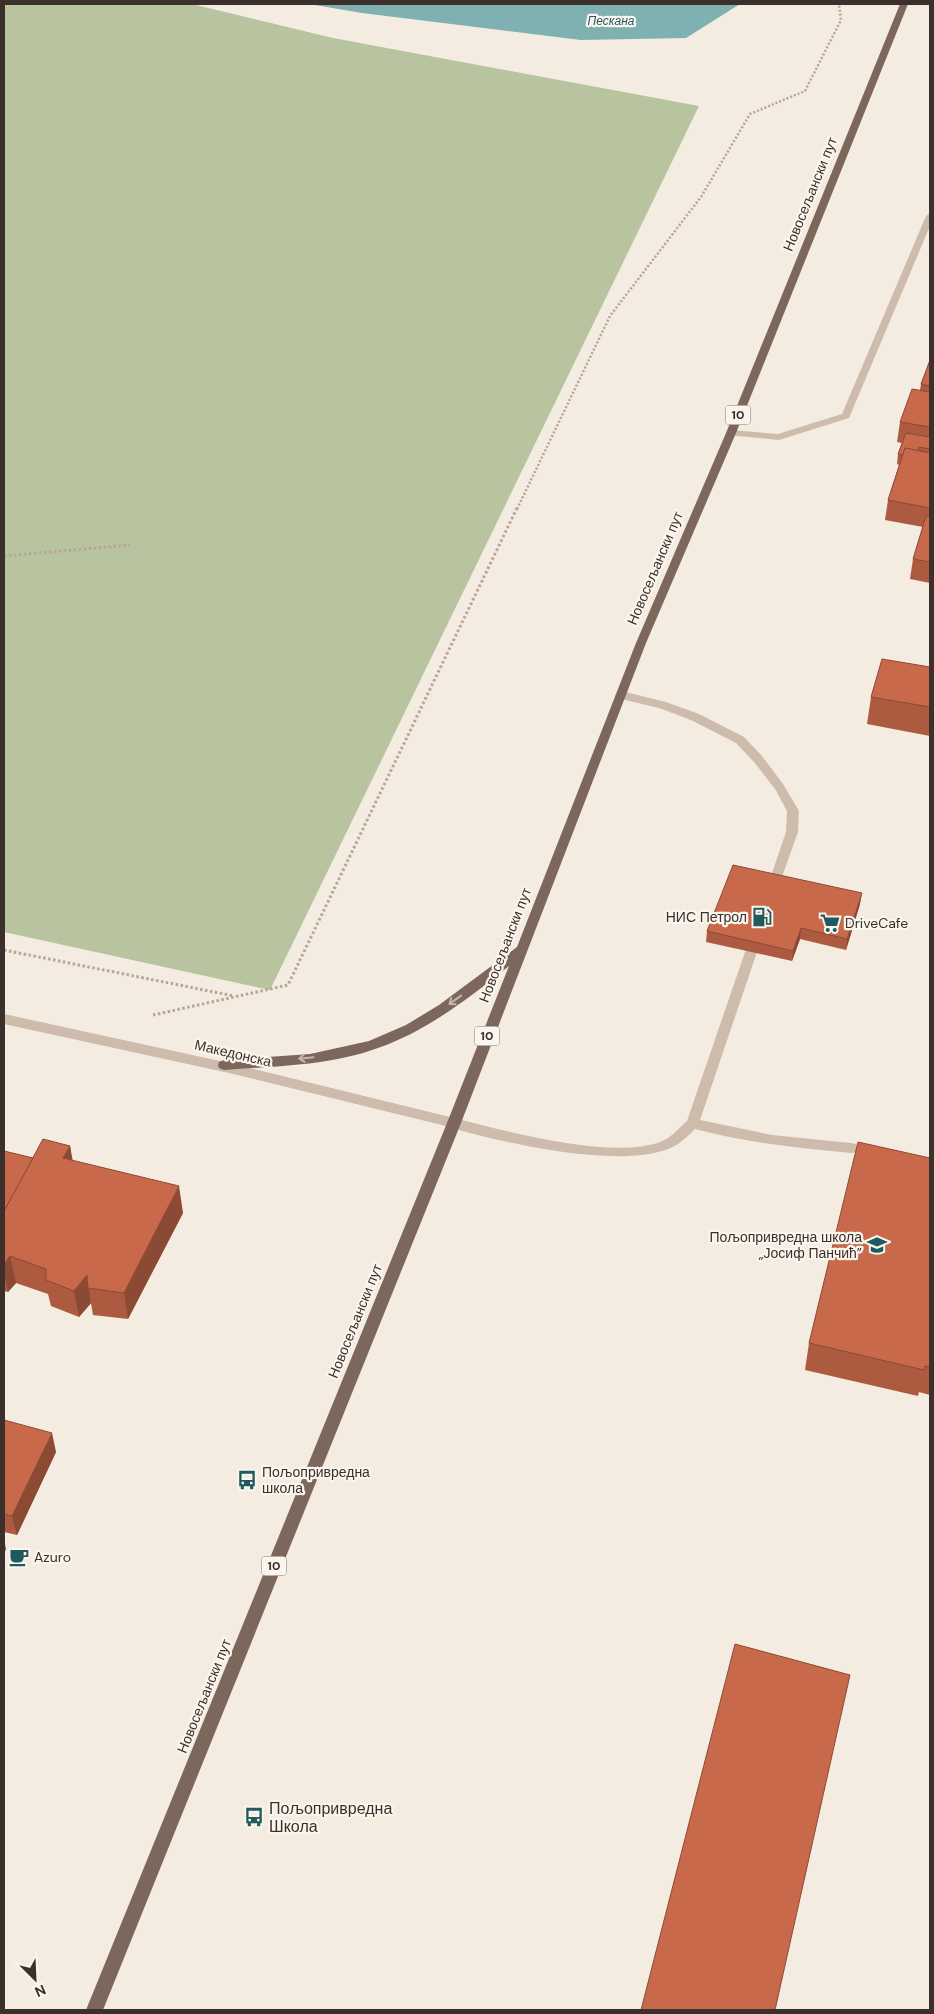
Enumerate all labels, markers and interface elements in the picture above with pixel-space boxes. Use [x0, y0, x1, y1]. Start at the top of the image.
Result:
water label: Пескана [588, 13, 635, 29]
street label: Новосељански пут [779, 134, 841, 254]
road number: 10 [726, 406, 750, 424]
street label: Новосељански пут [623, 508, 687, 627]
street label: Новосељански пут [475, 884, 535, 1005]
fuel station icon: НИС Петрол [751, 906, 773, 928]
place label: НИС Петрол [666, 908, 747, 926]
supermarket icon: DriveCafe [819, 912, 841, 934]
place label: DriveCafe [845, 914, 908, 932]
one-way arrow [448, 995, 462, 1005]
road number: 10 [474, 1026, 500, 1046]
street label: Македонска [193, 1035, 273, 1071]
one-way arrow [298, 1053, 314, 1063]
place label: Пољопривредна школа „Јосиф Панчић” [709, 1228, 862, 1262]
school or university icon: Пољопривредна школа „Јосиф Панчић” [866, 1234, 888, 1256]
street label: Новосељански пут [324, 1261, 386, 1381]
place label: Пољопривредна школа [262, 1463, 370, 1497]
bus stop icon: Пољопривредна школа [236, 1469, 258, 1491]
cafe icon: Azuro [8, 1546, 30, 1568]
place label: Azuro [34, 1548, 71, 1566]
road number: 10 [262, 1556, 286, 1575]
street label: Новосељански пут [173, 1636, 235, 1756]
place label: Пољопривредна Школа [269, 1798, 392, 1837]
bus stop icon: Пољопривредна Школа [243, 1806, 265, 1828]
north arrow [10, 1954, 60, 2004]
text: N [32, 1981, 49, 2001]

